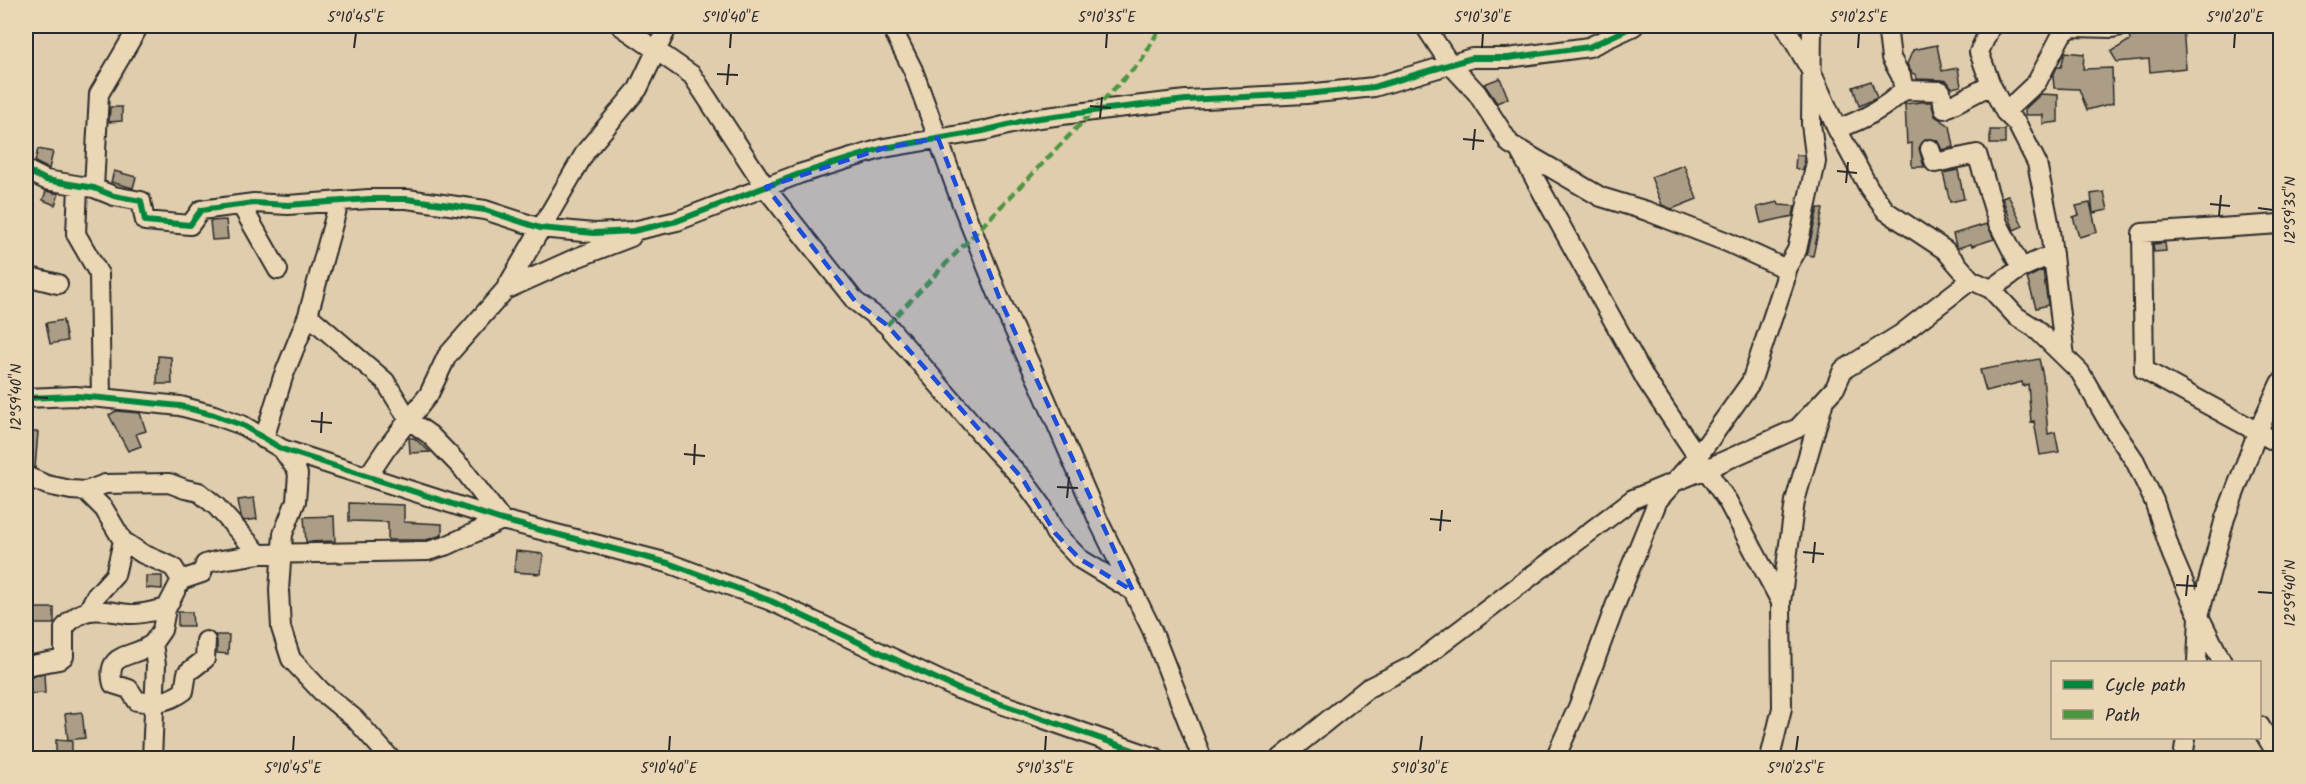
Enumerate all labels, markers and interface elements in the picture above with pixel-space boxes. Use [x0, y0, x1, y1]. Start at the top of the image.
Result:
text: 5°10'45"E [327, 6, 386, 30]
text: 5°10'40"E [702, 6, 761, 30]
text: 5°10'35"E [1078, 6, 1137, 30]
text: 5°10'30"E [1454, 6, 1513, 30]
text: 5°10'25"E [1830, 6, 1889, 30]
text: 5°10'20"E [2206, 6, 2265, 30]
text: 12°59'35"N [2279, 176, 2303, 244]
text: 12°59'40"N [5, 364, 29, 430]
text: 12°59'40"N [2279, 560, 2303, 626]
legend [2051, 661, 2261, 739]
text: Cycle path [2105, 672, 2186, 701]
text: Path [2105, 702, 2140, 731]
text: 5°10'45"E [264, 757, 323, 781]
text: 5°10'40"E [640, 757, 699, 781]
text: 5°10'35"E [1016, 757, 1075, 781]
text: 5°10'30"E [1391, 757, 1450, 781]
text: 5°10'25"E [1767, 757, 1826, 781]

